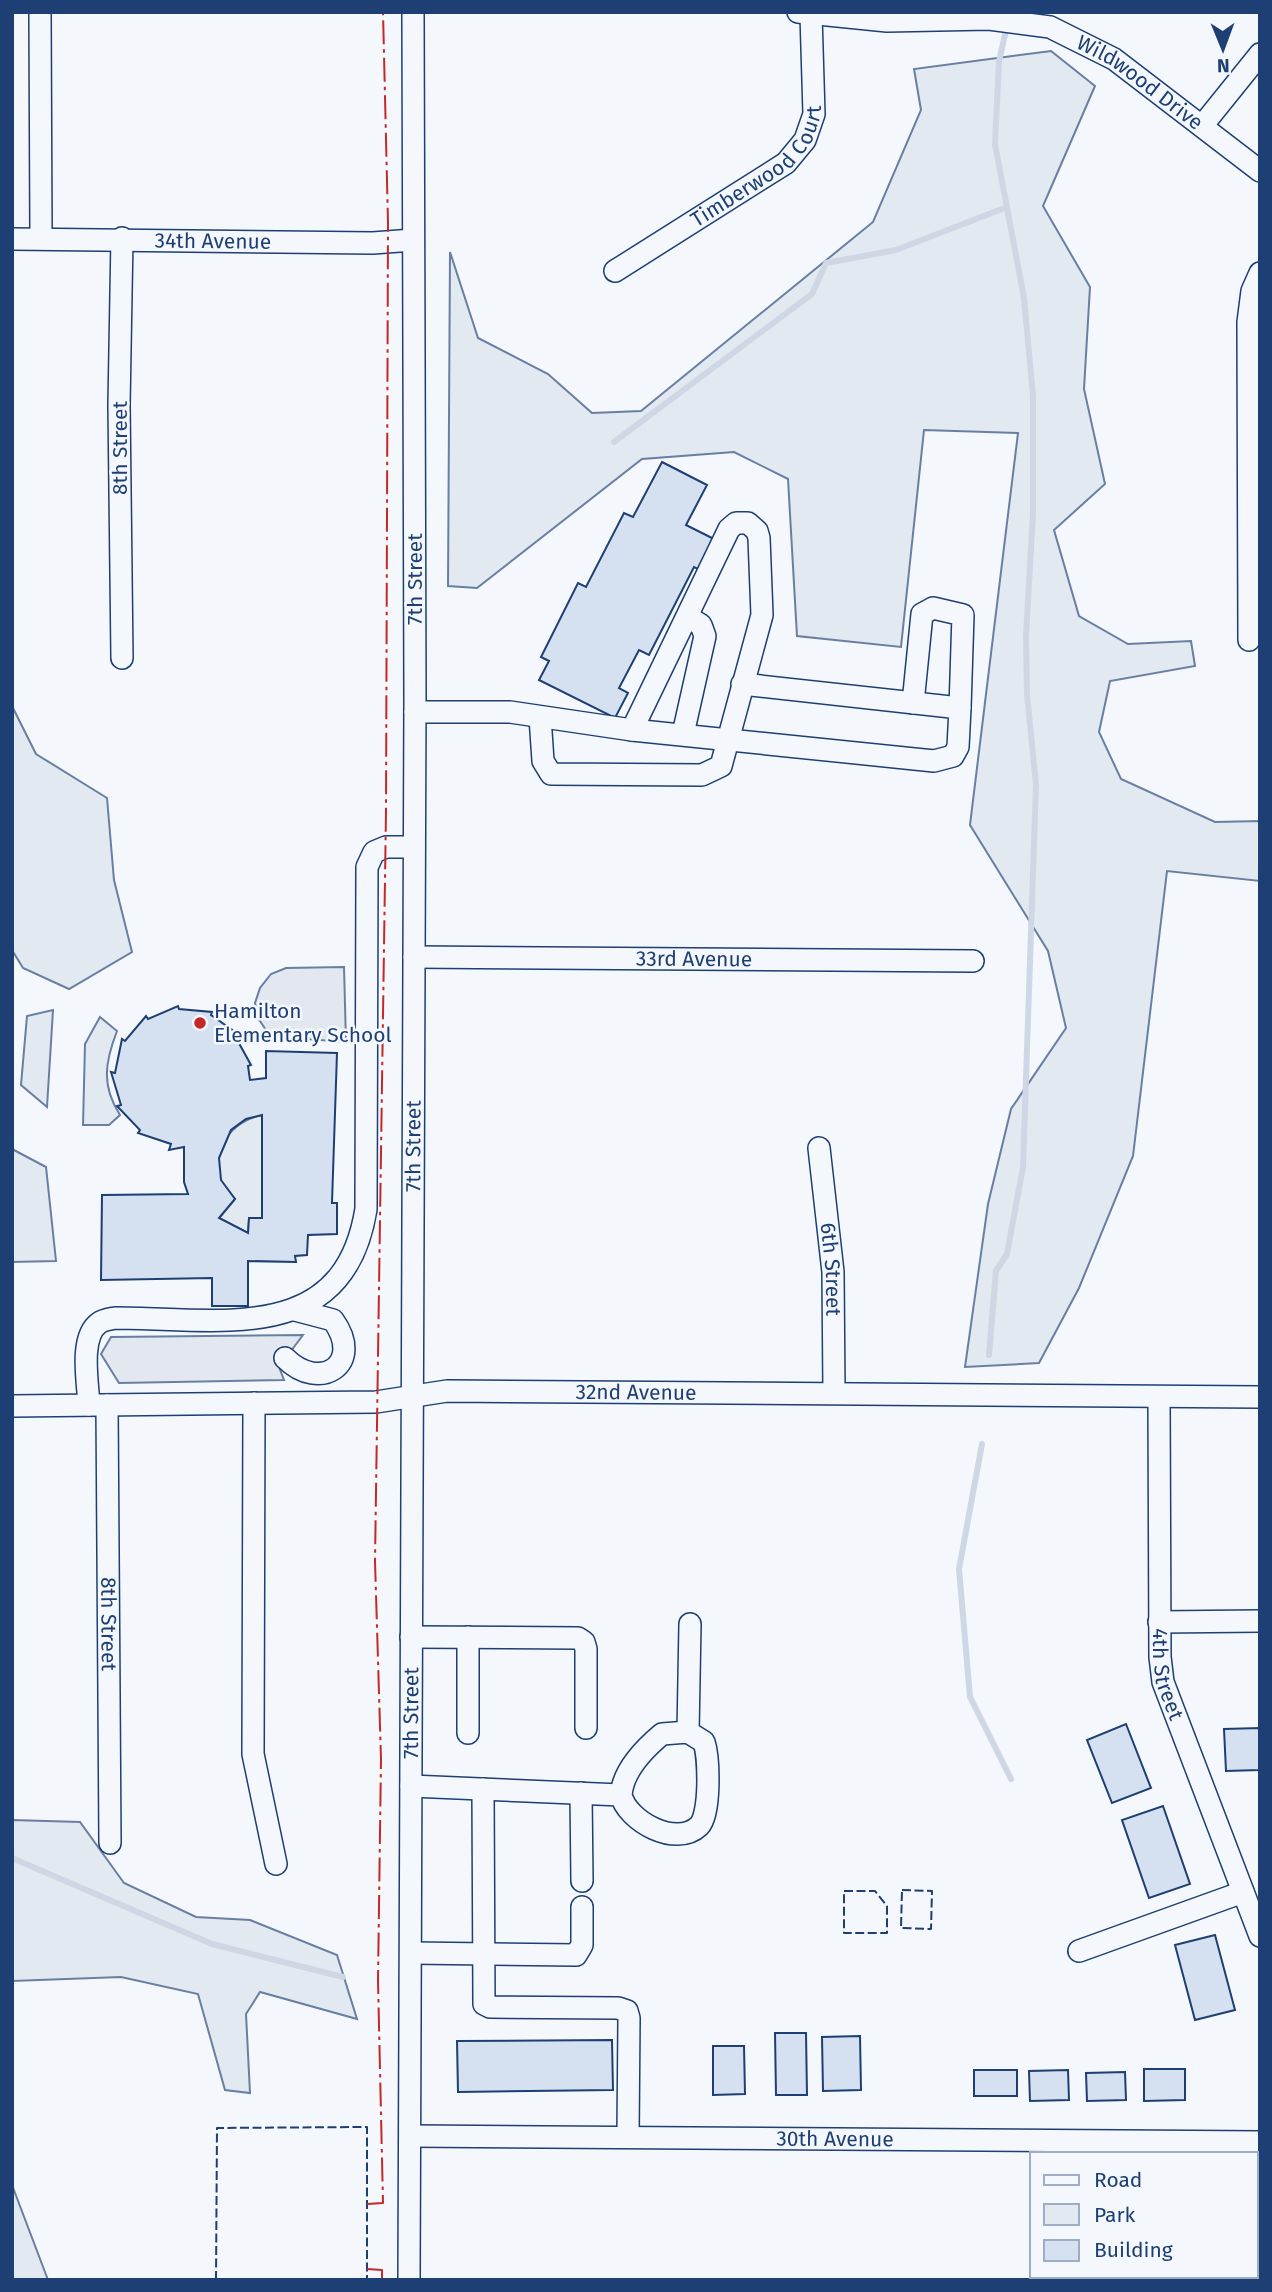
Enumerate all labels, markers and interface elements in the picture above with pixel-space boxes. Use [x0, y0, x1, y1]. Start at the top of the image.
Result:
north arrow [1188, 14, 1258, 84]
street label: Wildwood Drive [1072, 29, 1208, 136]
text: N [1217, 54, 1230, 77]
street label: Timberwood Court [686, 105, 827, 233]
street label: 34th Avenue [154, 228, 272, 255]
street label: 8th Street [107, 401, 133, 495]
street label: 7th Street [402, 533, 428, 625]
street label: 33rd Avenue [636, 946, 752, 972]
place label: Hamilton Elementary School [214, 998, 392, 1048]
marker: Hamilton Elementary School [192, 1015, 208, 1031]
street label: 7th Street [400, 1100, 426, 1192]
street label: 6th Street [815, 1221, 846, 1317]
street label: 32nd Avenue [576, 1379, 697, 1406]
street label: 8th Street [95, 1577, 122, 1672]
street label: 4th Street [1147, 1628, 1189, 1724]
street label: 7th Street [398, 1667, 424, 1759]
street label: 30th Avenue [776, 2126, 894, 2152]
legend [1030, 2152, 1258, 2278]
text: Road [1094, 2167, 1142, 2193]
text: Park [1094, 2202, 1136, 2228]
text: Building [1094, 2237, 1173, 2263]

